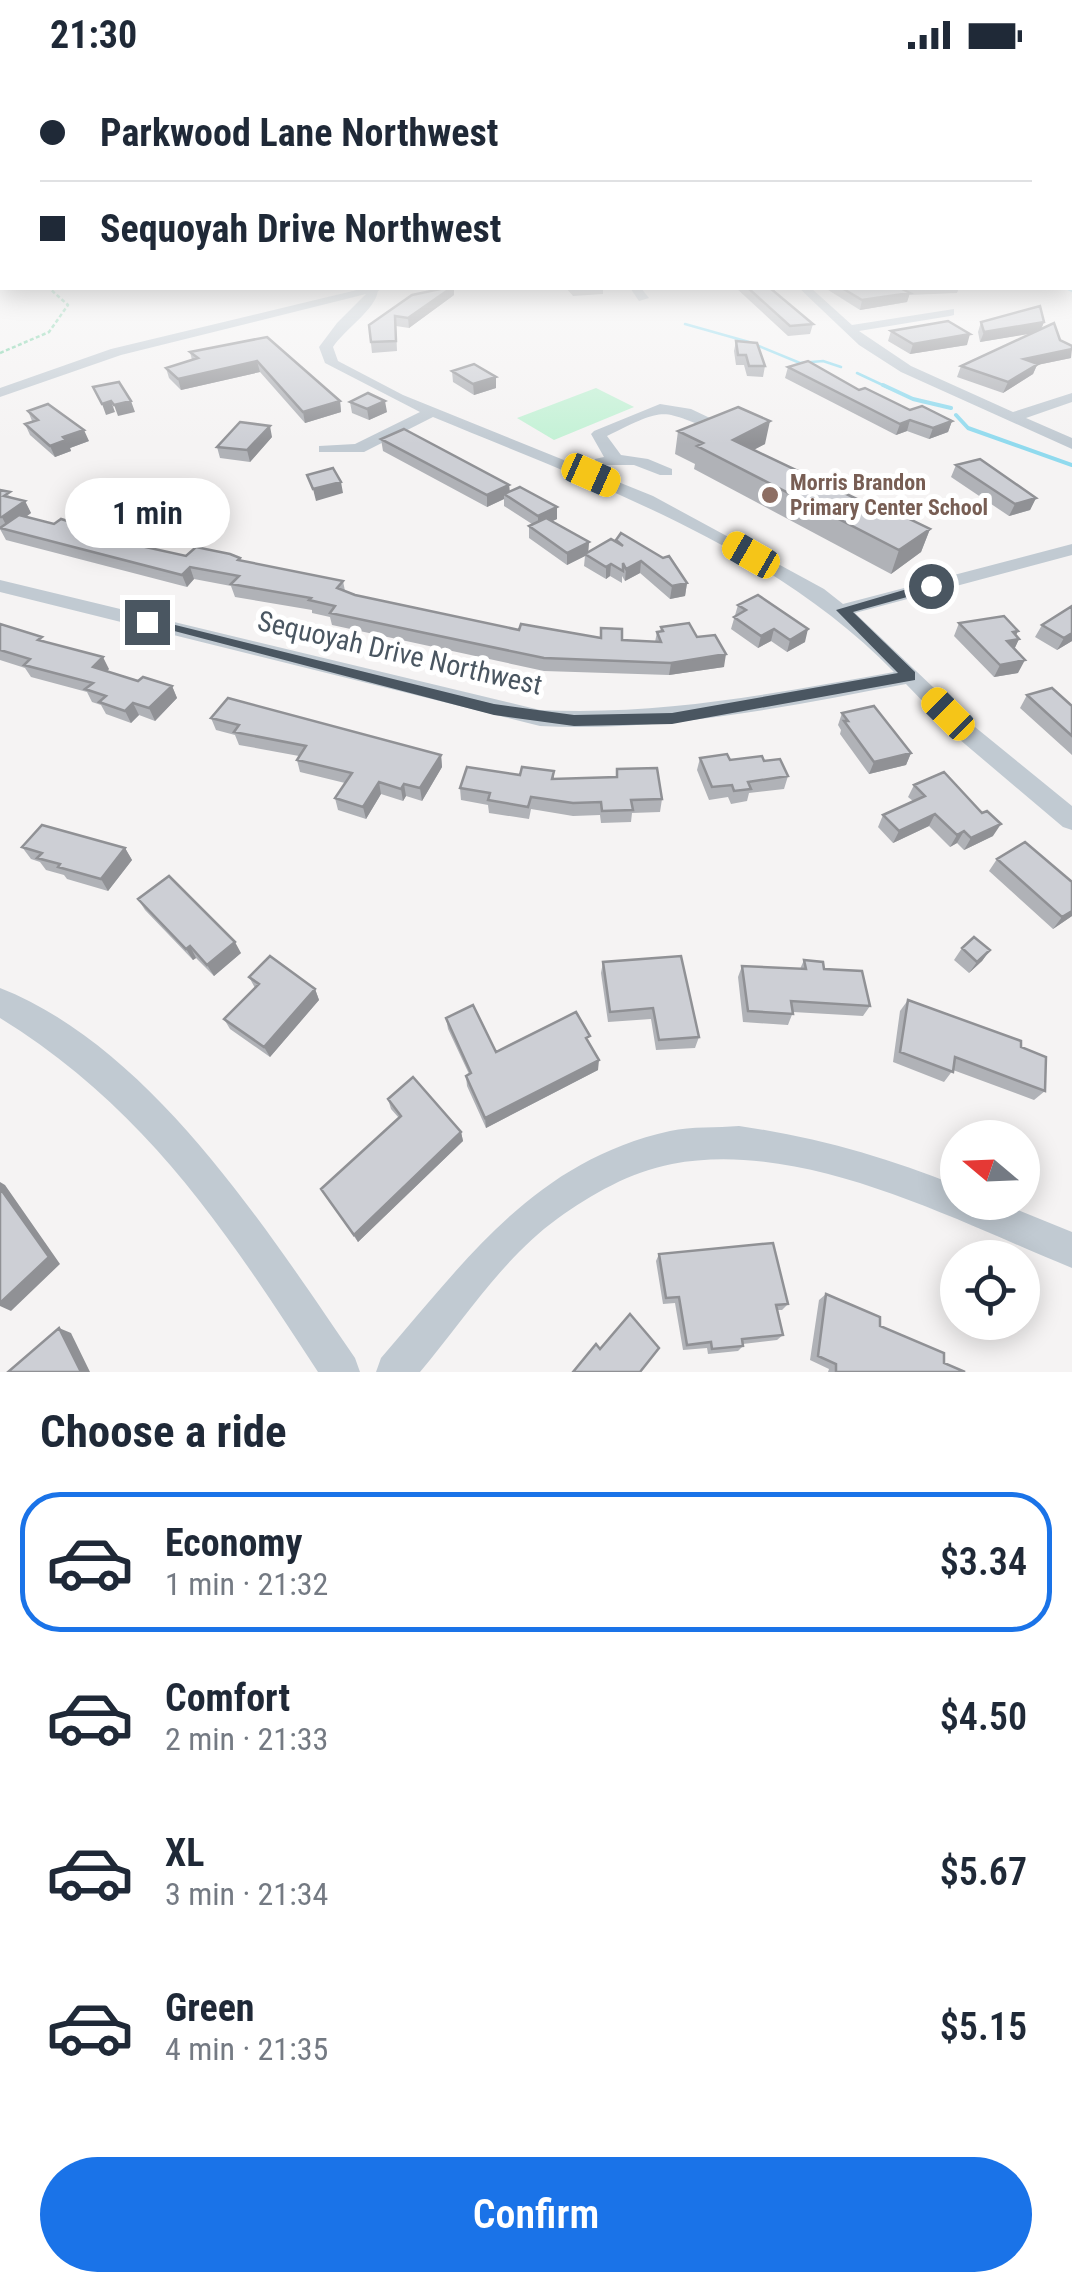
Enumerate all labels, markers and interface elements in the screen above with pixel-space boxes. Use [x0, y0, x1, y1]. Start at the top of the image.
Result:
text: 21:30 [50, 13, 137, 57]
text: Parkwood Lane Northwest [100, 111, 498, 155]
text: Sequoyah Drive Northwest [100, 207, 501, 251]
car [557, 449, 625, 501]
place label: Morris Brandon Primary Center School [790, 470, 988, 520]
callout: 1 min [64, 477, 230, 547]
marker: Morris Brandon Primary Center School [759, 484, 781, 506]
text: 1 min [112, 494, 183, 532]
car [718, 527, 784, 583]
route start [909, 564, 954, 609]
route end [125, 600, 170, 645]
street label: Sequoyah Drive Northwest [255, 604, 545, 702]
car [916, 682, 980, 746]
north arrow [940, 1120, 1040, 1220]
map controls [940, 1120, 1040, 1340]
button: locate [940, 1240, 1040, 1340]
text: Choose a ride [40, 1405, 287, 1458]
icon: car [45, 1517, 135, 1607]
text: Economy [165, 1521, 302, 1565]
text: $3.34 [940, 1540, 1027, 1584]
text: 1 min · 21:32 [165, 1565, 328, 1603]
icon: car [45, 1672, 135, 1762]
text: Comfort [165, 1676, 290, 1720]
text: $4.50 [940, 1695, 1027, 1739]
text: 2 min · 21:33 [165, 1720, 328, 1758]
icon: car [45, 1827, 135, 1917]
text: XL [165, 1831, 204, 1875]
text: $5.67 [940, 1850, 1027, 1894]
text: 3 min · 21:34 [165, 1875, 328, 1913]
icon: car [45, 1982, 135, 2072]
text: Green [165, 1986, 255, 2030]
text: $5.15 [940, 2005, 1027, 2049]
text: 4 min · 21:35 [165, 2030, 328, 2068]
button: Confirm [40, 2157, 1032, 2272]

